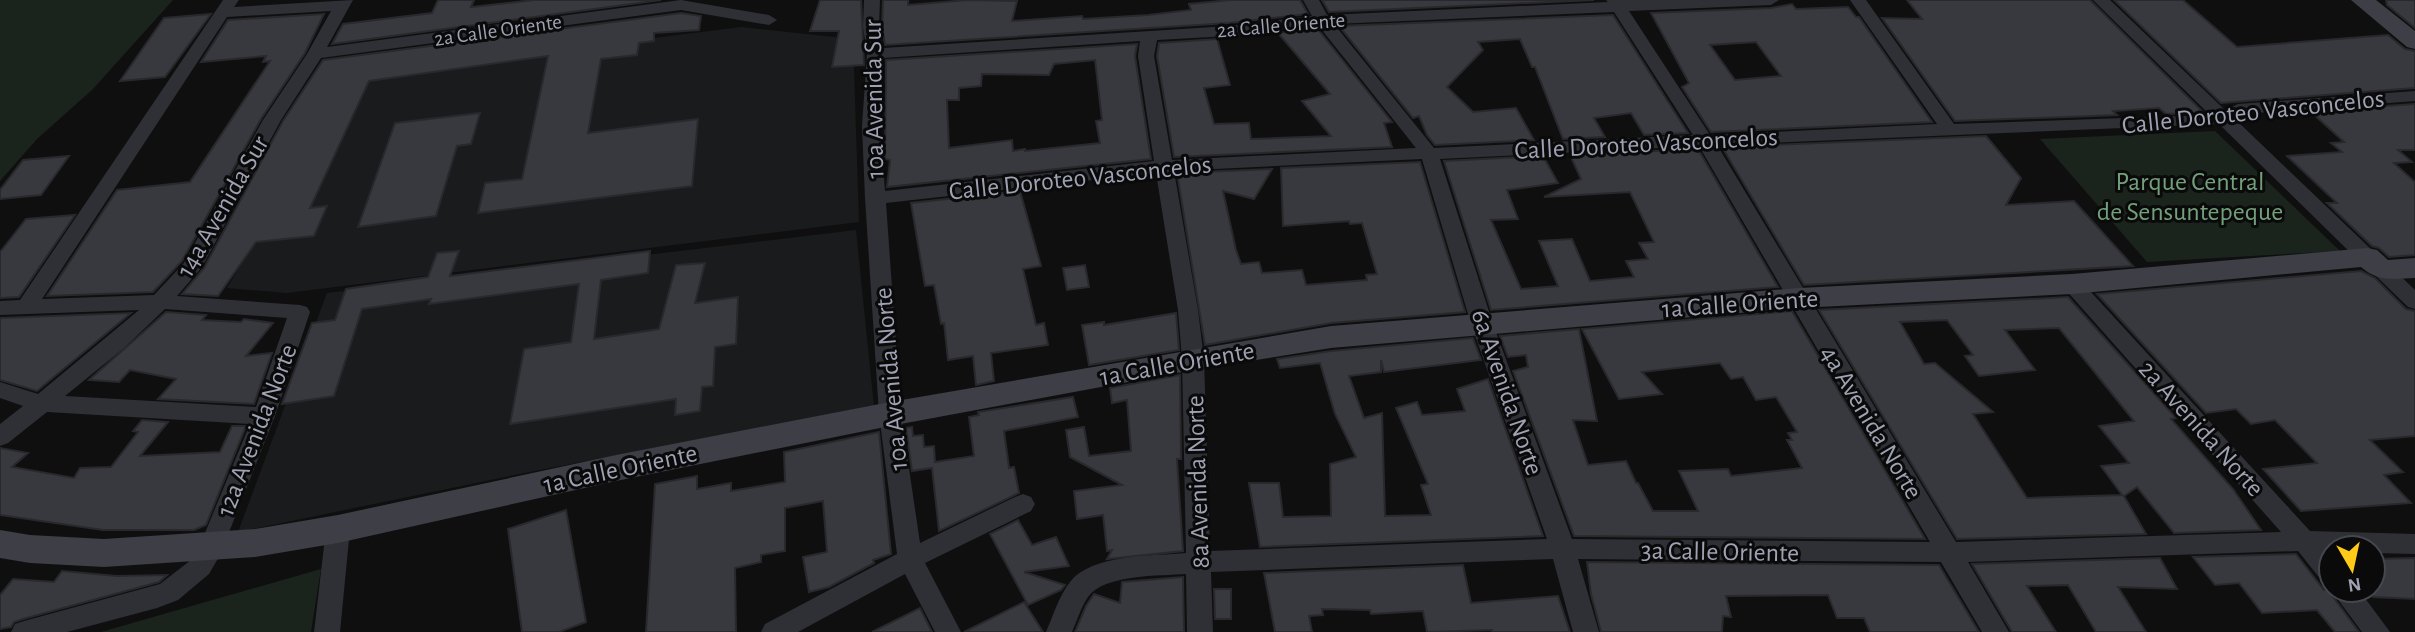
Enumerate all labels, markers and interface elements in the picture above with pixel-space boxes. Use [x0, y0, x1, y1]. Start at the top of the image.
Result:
street label: 2a Calle Oriente [1216, 9, 1346, 42]
street label: 2a Calle Oriente [433, 11, 563, 50]
street label: 10a Avenida Sur [860, 19, 888, 179]
street label: Calle Doroteo Vasconcelos [2121, 85, 2386, 139]
street label: Calle Doroteo Vasconcelos [1514, 124, 1778, 164]
street label: 14a Avenida Sur [172, 131, 274, 281]
street label: Calle Doroteo Vasconcelos [948, 151, 1213, 205]
park label: Parque Central de Sensuntepeque [2097, 169, 2283, 225]
street label: 10a Avenida Norte [870, 286, 912, 472]
street label: 1a Calle Oriente [1661, 286, 1819, 322]
street label: 6a Avenida Norte [1467, 306, 1548, 478]
street label: 1a Calle Oriente [1098, 338, 1256, 390]
street label: 12a Avenida Norte [212, 341, 302, 520]
street label: 4a Avenida Norte [1815, 341, 1927, 504]
street label: 2a Avenida Norte [2134, 356, 2269, 502]
street label: 8a Avenida Norte [1182, 395, 1214, 569]
street label: 1a Calle Oriente [541, 440, 699, 498]
north arrow [2317, 534, 2387, 604]
street label: 3a Calle Oriente [1641, 538, 1799, 566]
text: N [2346, 574, 2362, 595]

